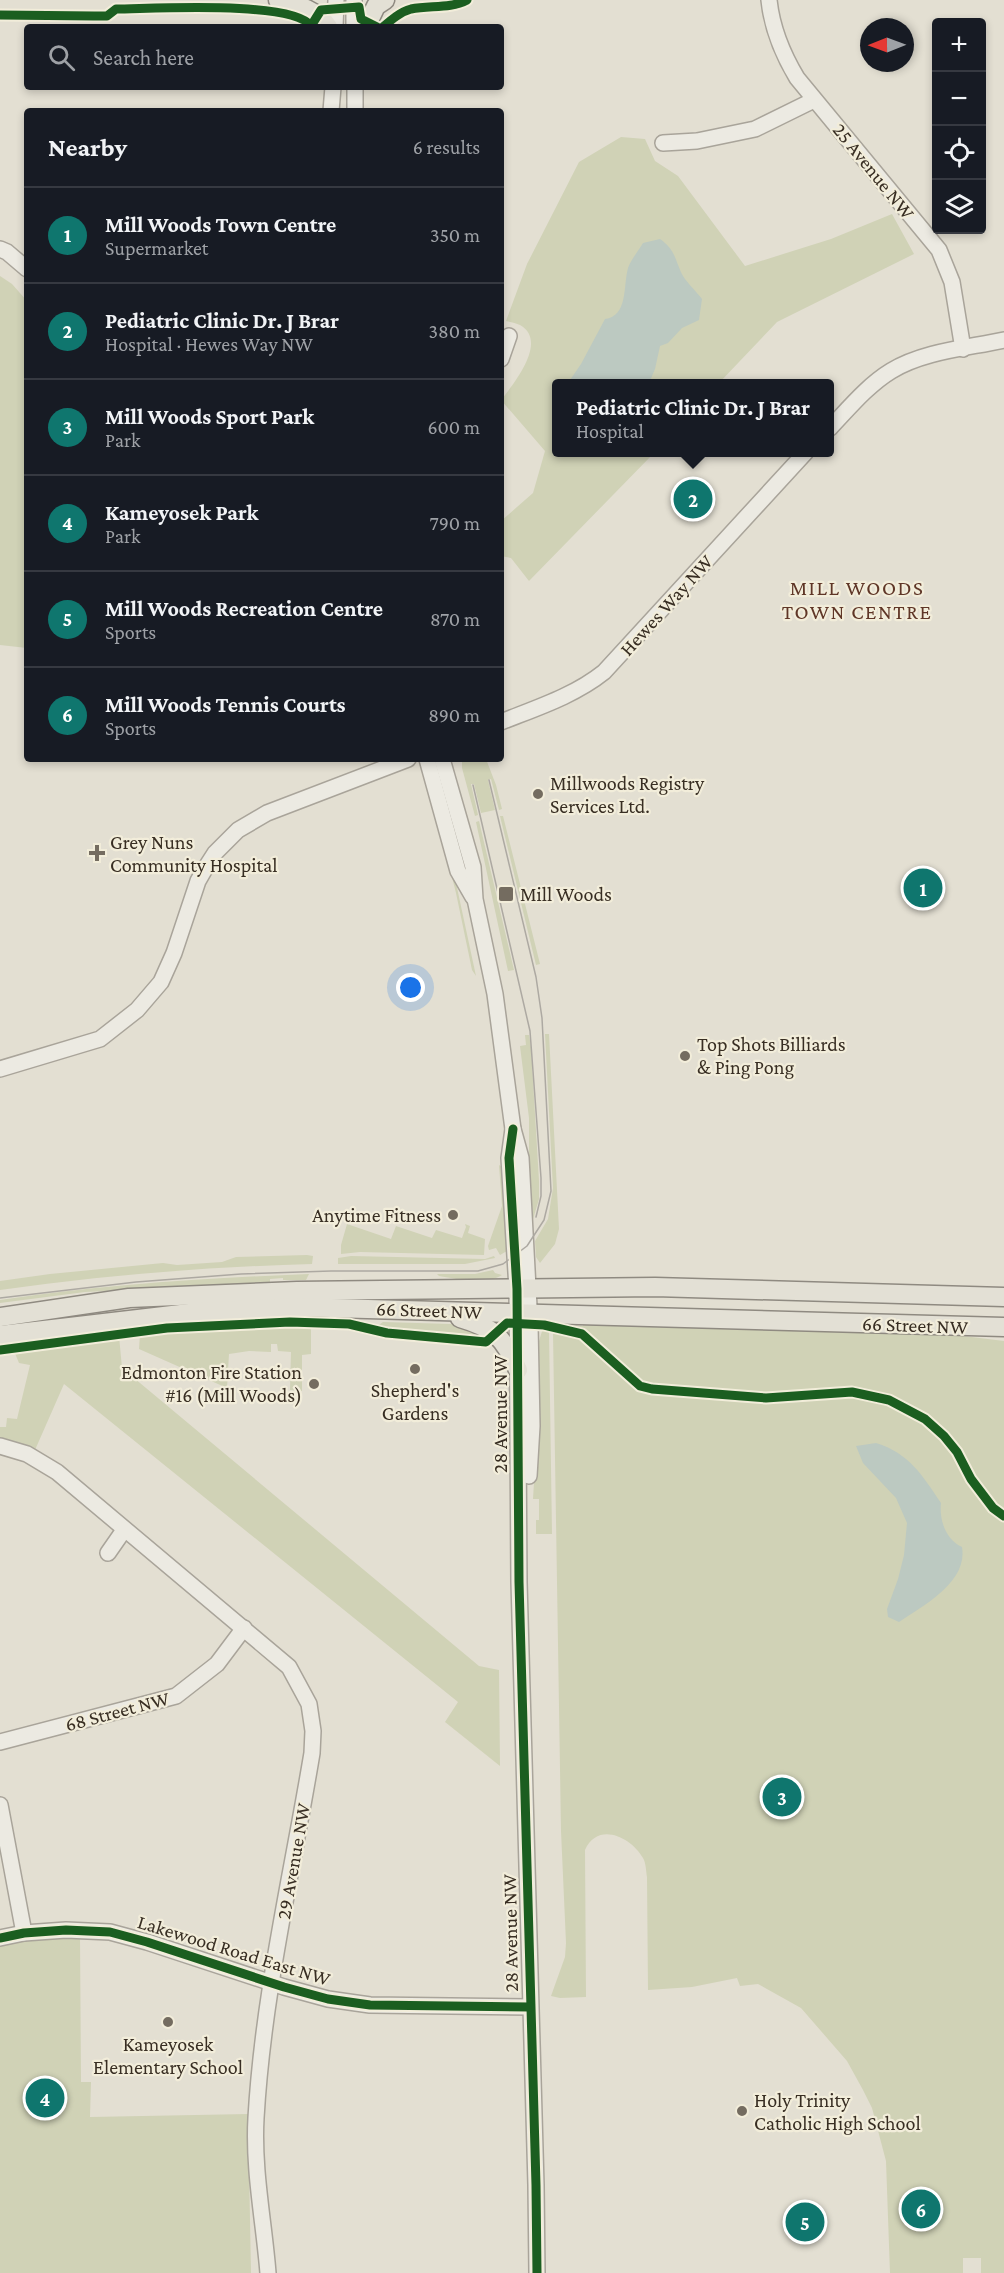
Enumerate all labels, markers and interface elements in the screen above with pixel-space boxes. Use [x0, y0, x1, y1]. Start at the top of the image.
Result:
north arrow [860, 18, 914, 72]
map controls [932, 18, 986, 234]
button: + [932, 18, 986, 72]
search box [24, 24, 504, 90]
icon: search [45, 41, 78, 74]
text: Search here [93, 45, 194, 70]
button: − [932, 72, 986, 126]
street label: 25 Avenue NW [829, 119, 920, 224]
button: locate [932, 126, 986, 180]
text: Nearby [48, 133, 127, 162]
text: 6 results [413, 136, 480, 158]
button: layers [932, 180, 986, 234]
text: Mill Woods Town Centre [105, 212, 336, 237]
text: 1 [64, 224, 71, 246]
text: 350 m [430, 224, 480, 246]
text: Supermarket [105, 237, 208, 259]
text: Pediatric Clinic Dr. J Brar [105, 308, 339, 333]
text: 2 [62, 320, 73, 342]
text: 380 m [429, 320, 480, 342]
text: Hospital · Hewes Way NW [105, 333, 313, 355]
popup [552, 379, 834, 457]
text: Pediatric Clinic Dr. J Brar [576, 395, 810, 420]
text: Mill Woods Sport Park [105, 404, 314, 429]
text: 3 [63, 416, 72, 438]
text: 600 m [427, 416, 480, 438]
text: Hospital [576, 420, 644, 442]
text: Park [105, 429, 141, 451]
pin: 2 [674, 476, 712, 522]
text: Kameyosek Park [105, 500, 259, 525]
text: 4 [62, 512, 73, 534]
text: 790 m [429, 512, 480, 534]
text: Park [105, 525, 141, 547]
street label: Hewes Way NW [615, 550, 718, 661]
district label: MILL WOODS TOWN CENTRE [782, 576, 932, 624]
text: Mill Woods Recreation Centre [105, 596, 383, 621]
text: 5 [63, 608, 72, 630]
text: 870 m [430, 608, 480, 630]
text: Sports [105, 621, 156, 643]
text: Mill Woods Tennis Courts [105, 692, 346, 717]
text: 6 [62, 704, 73, 726]
text: 890 m [428, 704, 480, 726]
text: Sports [105, 717, 156, 739]
place label: Millwoods Registry Services Ltd. [550, 772, 705, 817]
marker: Millwoods Registry Services Ltd. [531, 787, 545, 801]
place label: Grey Nuns Community Hospital [110, 831, 277, 877]
marker: Grey Nuns Community Hospital [88, 844, 106, 862]
pin: 1 [904, 866, 942, 910]
place label: Mill Woods [520, 883, 612, 905]
marker: Mill Woods [497, 885, 515, 903]
your location [396, 973, 425, 1002]
place label: Top Shots Billiards & Ping Pong [697, 1033, 846, 1079]
marker: Top Shots Billiards & Ping Pong [678, 1049, 692, 1063]
place label: Anytime Fitness [312, 1204, 441, 1227]
marker: Anytime Fitness [446, 1208, 460, 1222]
street label: 66 Street NW [376, 1297, 483, 1323]
street label: 66 Street NW [862, 1312, 969, 1338]
street label: 28 Avenue NW [489, 1354, 511, 1473]
place label: Edmonton Fire Station #16 (Mill Woods) [121, 1361, 302, 1407]
marker: Shepherd's Gardens [408, 1362, 422, 1376]
marker: Edmonton Fire Station #16 (Mill Woods) [307, 1377, 321, 1391]
place label: Shepherd's Gardens [371, 1379, 459, 1424]
street label: 68 Street NW [63, 1686, 172, 1735]
pin: 3 [762, 1774, 802, 1820]
street label: 29 Avenue NW [272, 1801, 314, 1921]
street label: 28 Avenue NW [498, 1873, 522, 1992]
street label: Lakewood Road East NW [135, 1910, 334, 1990]
marker: Kameyosek Elementary School [161, 2015, 175, 2029]
place label: Kameyosek Elementary School [93, 2033, 243, 2079]
pin: 4 [26, 2076, 64, 2120]
place label: Holy Trinity Catholic High School [754, 2089, 921, 2135]
marker: Holy Trinity Catholic High School [735, 2104, 749, 2118]
pin: 6 [902, 2186, 940, 2232]
pin: 5 [786, 2200, 824, 2244]

